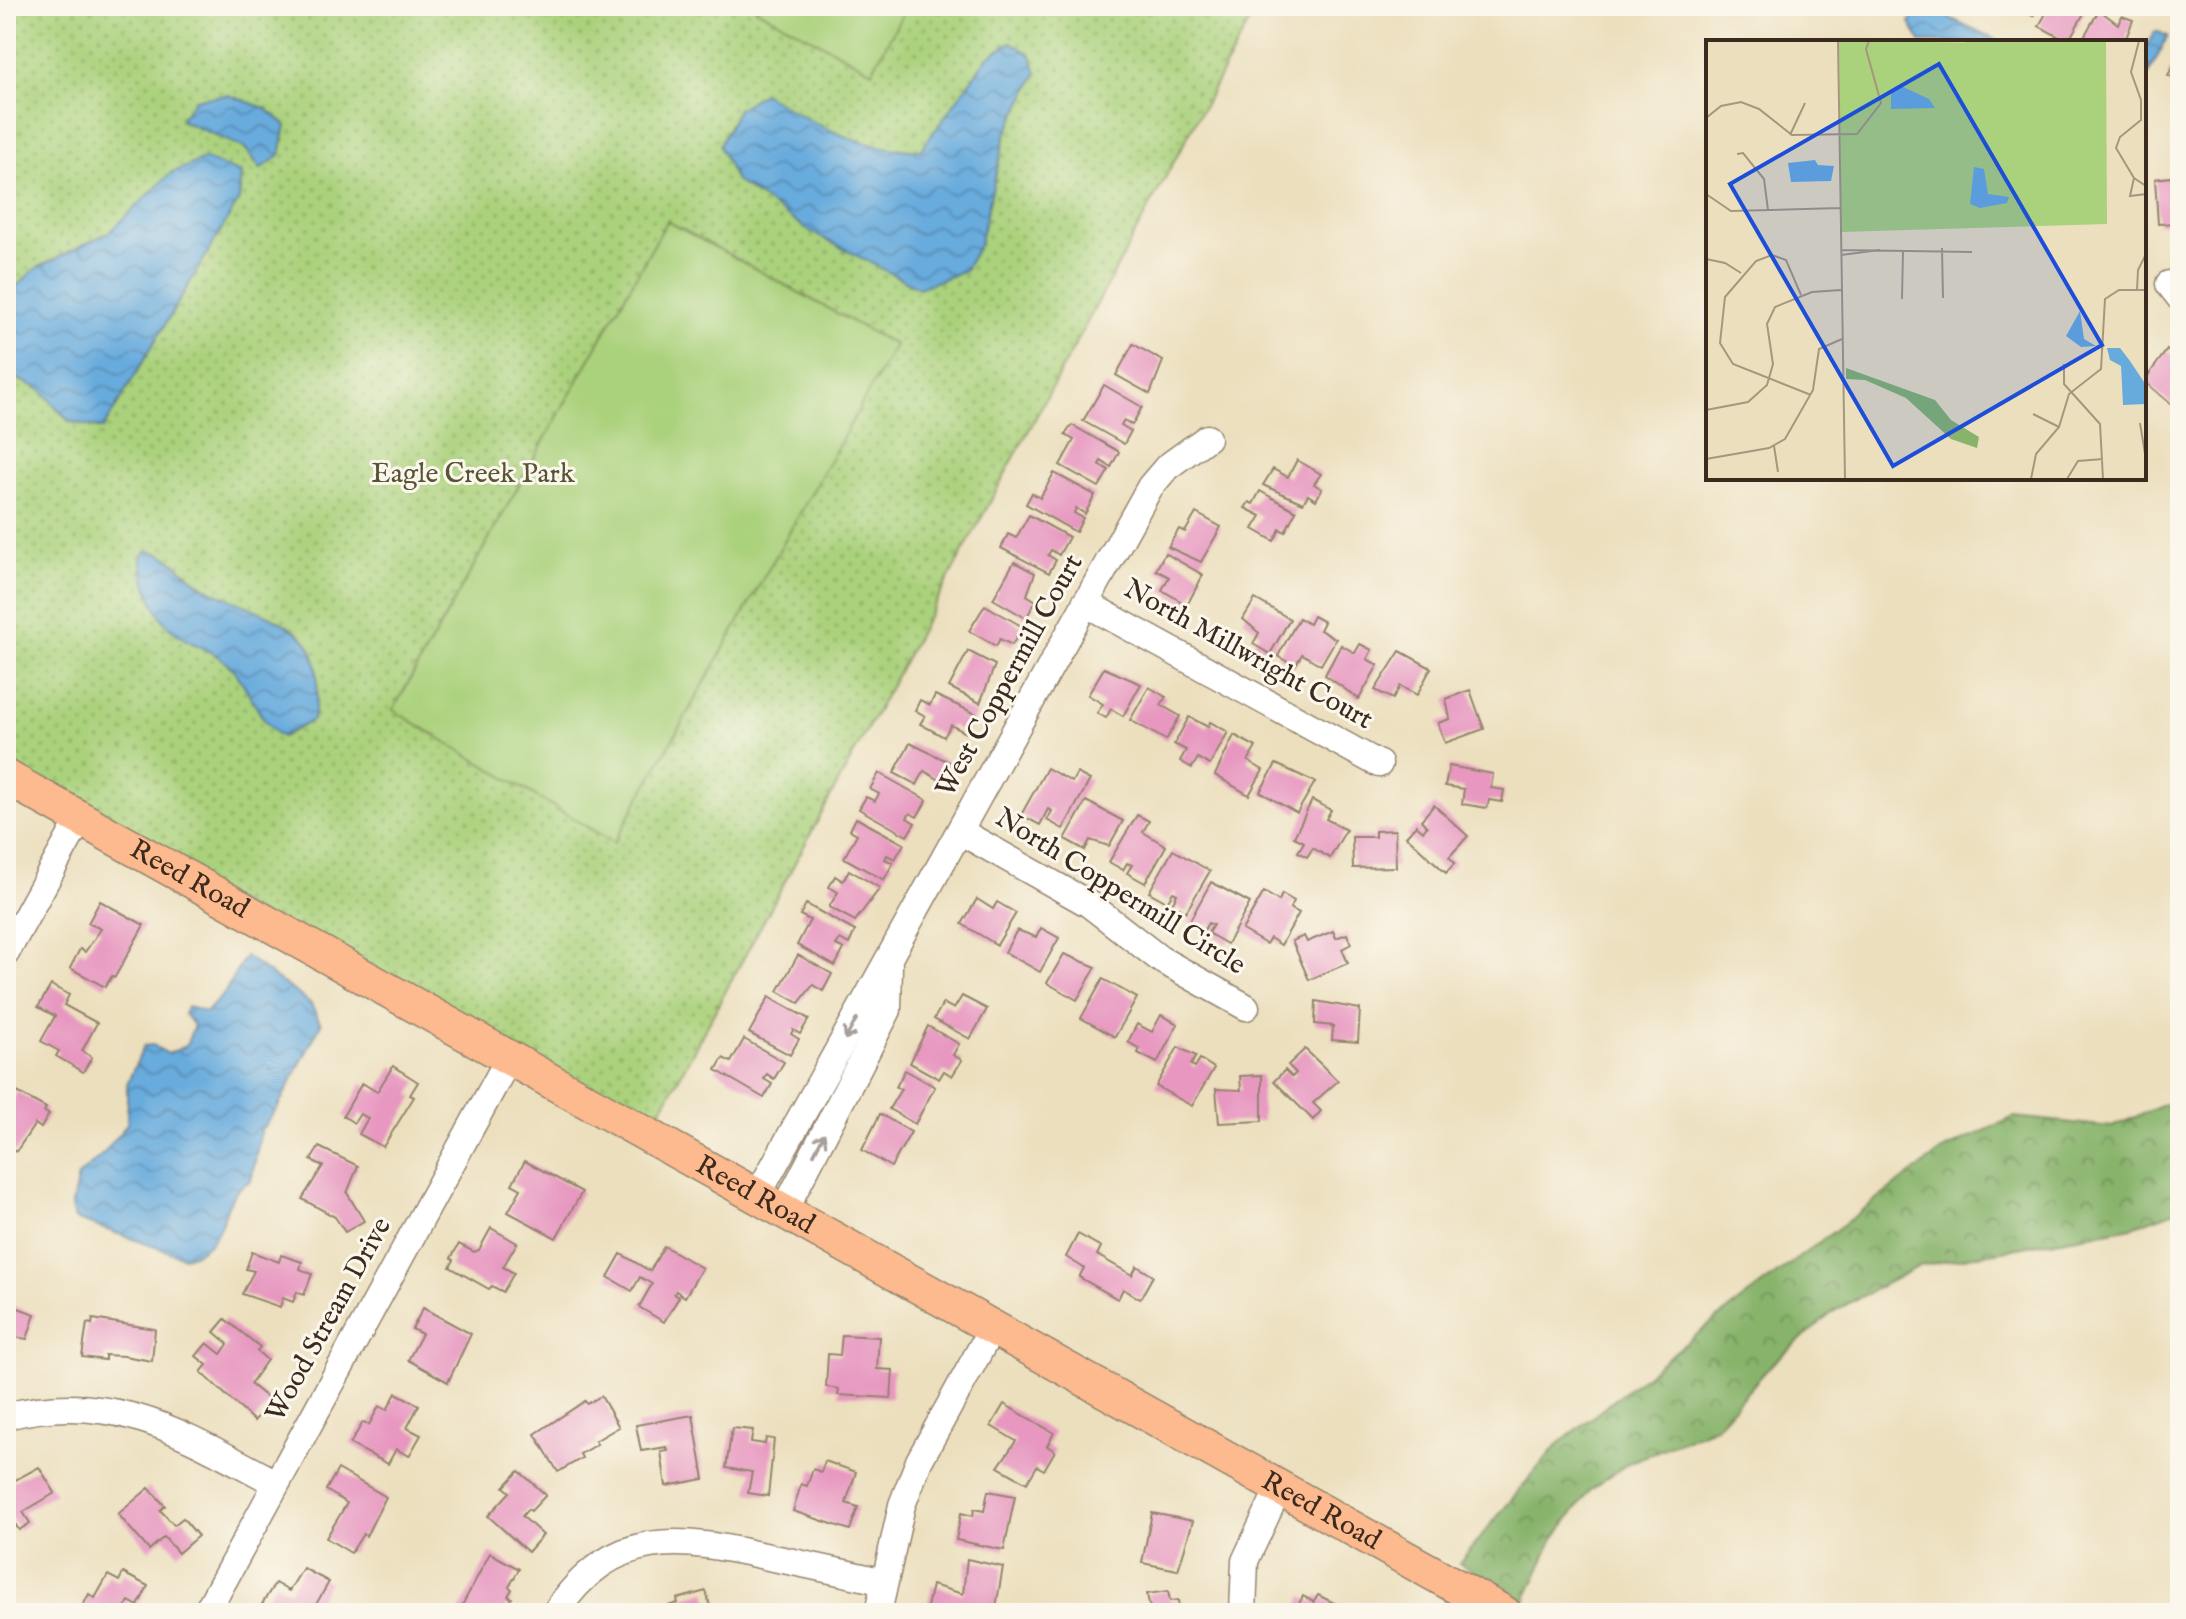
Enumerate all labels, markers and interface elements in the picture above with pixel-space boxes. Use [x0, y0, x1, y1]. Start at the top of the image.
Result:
inset map [1706, 40, 2146, 480]
park label: Eagle Creek Park [371, 457, 576, 492]
street label: West Coppermill Court [929, 548, 1091, 804]
street label: North Millwright Court [1117, 572, 1379, 738]
street label: North Coppermill Circle [988, 801, 1252, 983]
street label: Reed Road [124, 832, 255, 927]
one-way arrow [843, 1017, 859, 1040]
one-way arrow [812, 1132, 827, 1156]
street label: Reed Road [689, 1148, 821, 1242]
street label: Wood Stream Drive [258, 1211, 400, 1428]
street label: Reed Road [1255, 1464, 1387, 1558]

